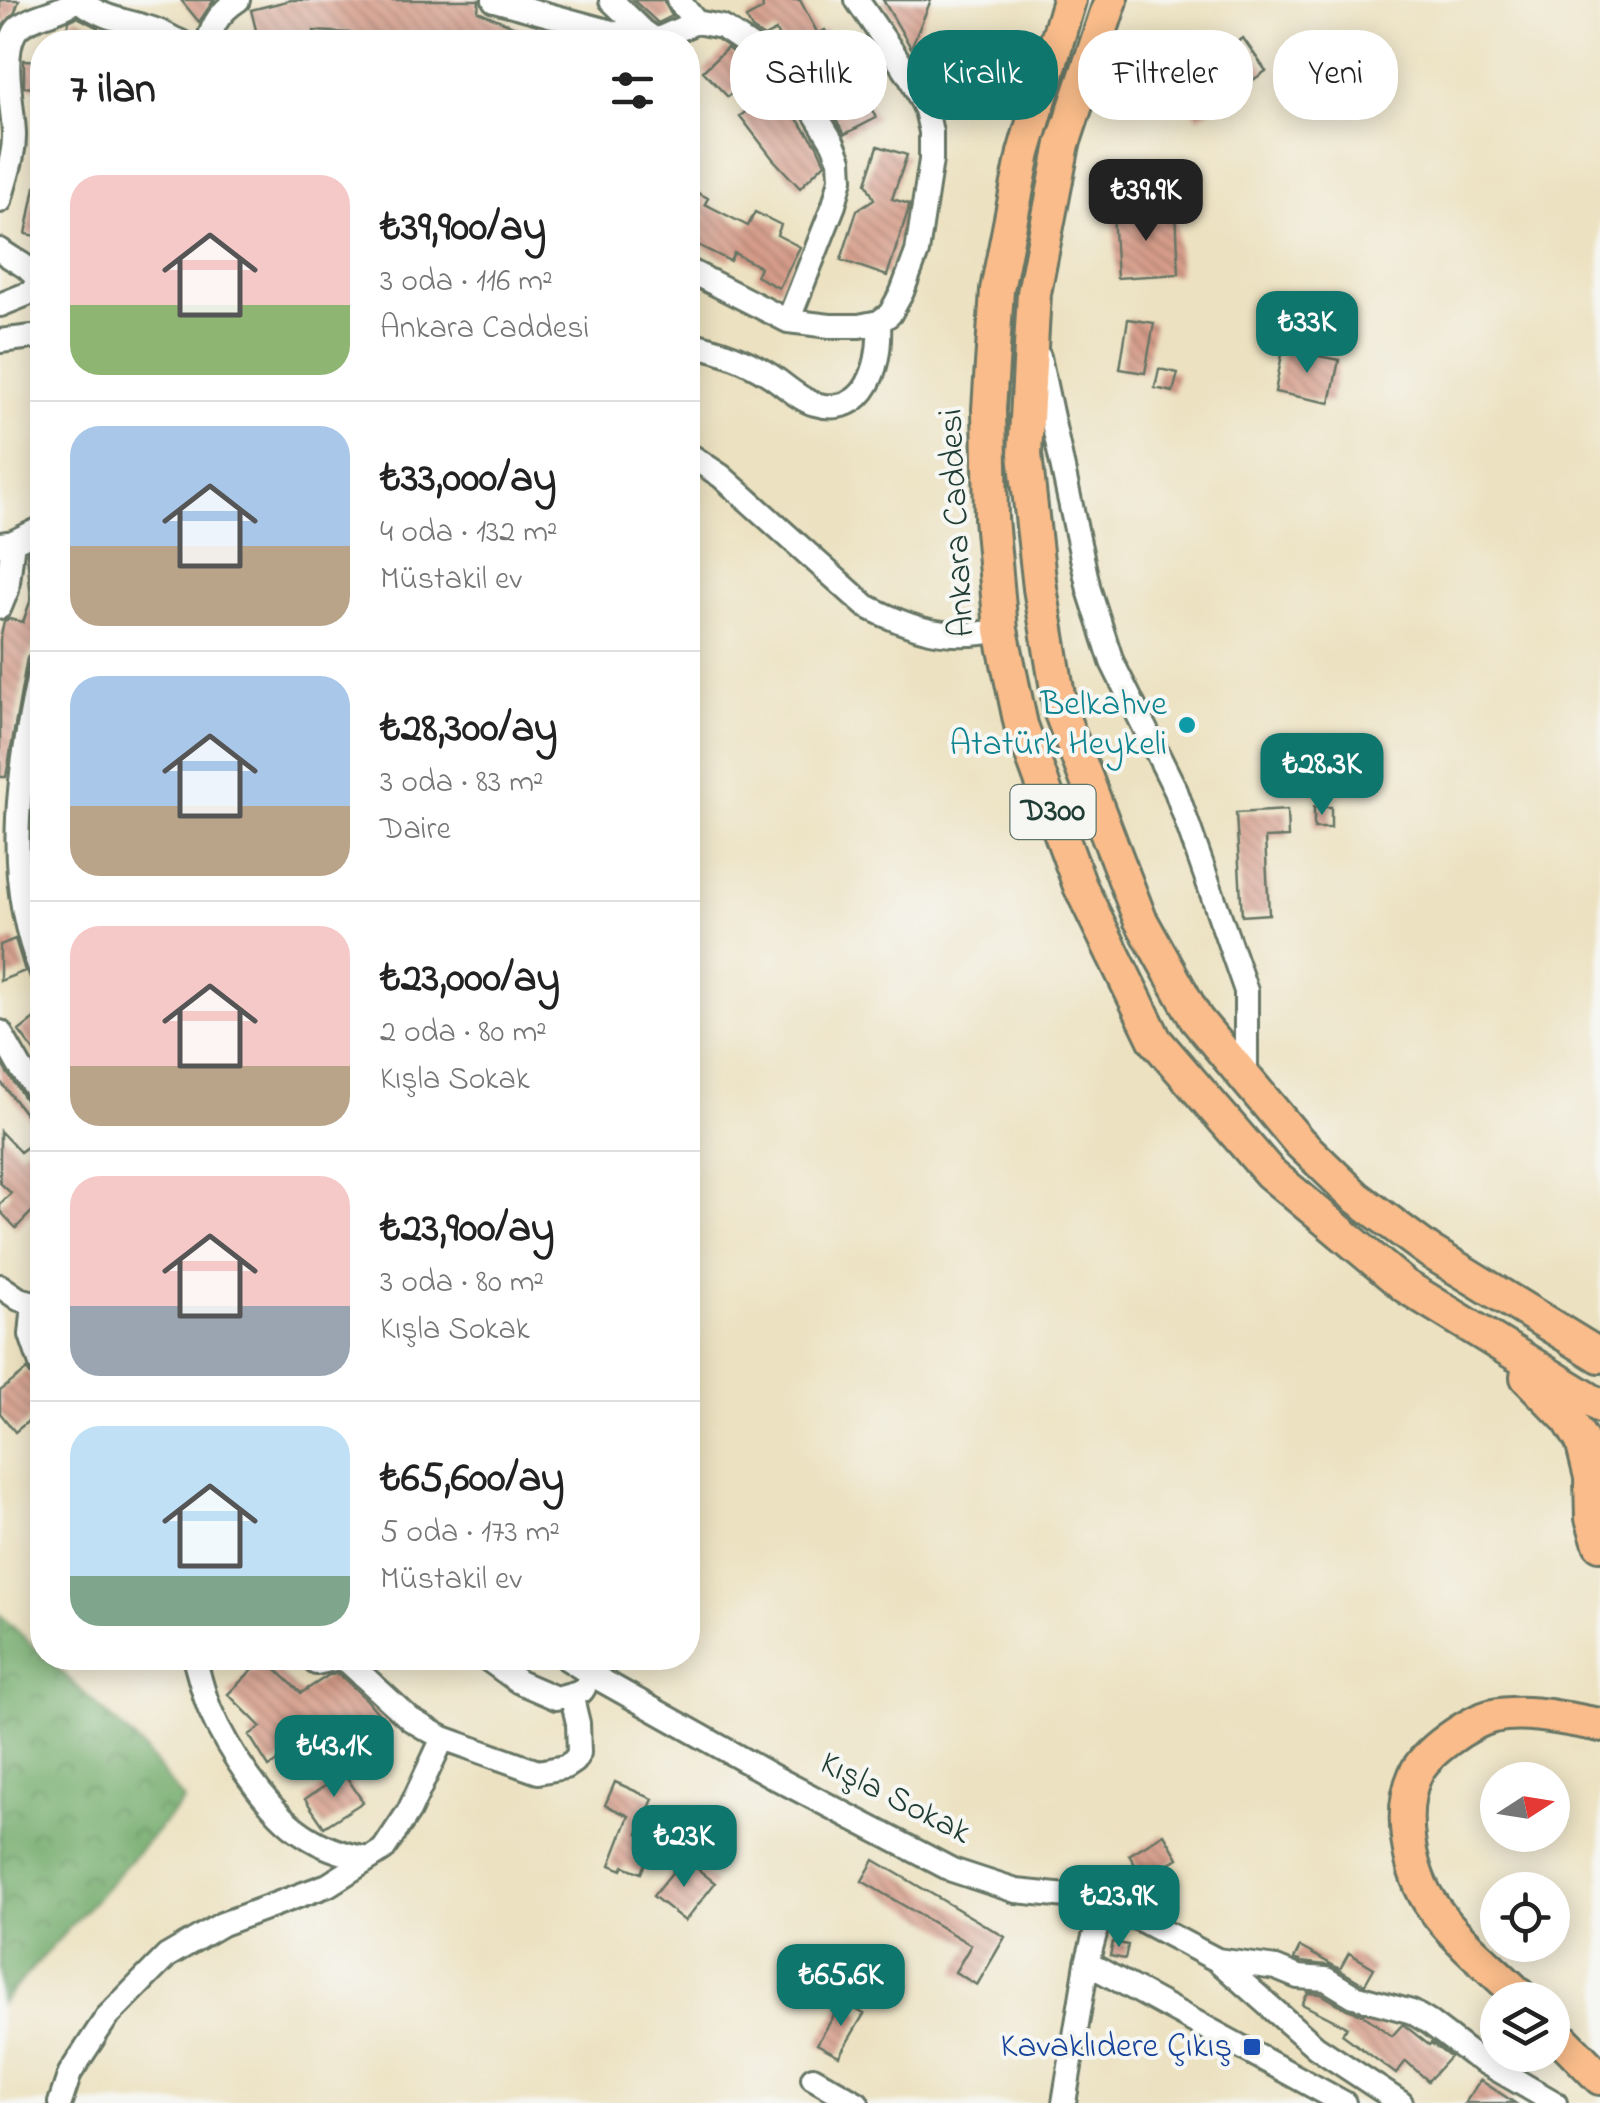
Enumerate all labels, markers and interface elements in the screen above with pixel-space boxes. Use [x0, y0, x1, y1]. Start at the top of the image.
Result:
chip: Satılık [730, 30, 887, 120]
chip: Kiralık [907, 30, 1058, 120]
chip: Filtreler [1078, 30, 1253, 120]
chip: Yeni [1273, 30, 1398, 120]
text: 7 ilan [70, 60, 156, 121]
icon: filters [605, 63, 660, 118]
pin: ₺39.9K [1065, 159, 1227, 244]
text: ₺39.9K [1111, 168, 1181, 215]
text: ₺39,900/ay [380, 198, 546, 259]
icon: home [150, 215, 270, 335]
text: 3 oda · 116 m² [380, 259, 553, 306]
pin: ₺33K [1248, 291, 1366, 376]
text: ₺33K [1278, 300, 1336, 347]
text: Ankara Caddesi [380, 306, 589, 353]
street label: Ankara Caddesi [927, 407, 989, 639]
text: ₺33,000/ay [380, 449, 556, 510]
icon: home [150, 466, 270, 586]
text: 4 oda · 132 m² [380, 510, 558, 557]
text: Müstakil ev [380, 557, 522, 604]
place label: Belkahve Atatürk Heykeli [950, 680, 1167, 771]
text: ₺28,300/ay [380, 699, 557, 760]
marker: Belkahve Atatürk Heykeli [1176, 714, 1198, 736]
icon: home [150, 716, 270, 836]
pin: ₺28.3K [1241, 733, 1403, 818]
text: ₺28.3K [1282, 742, 1362, 789]
text: 3 oda · 83 m² [380, 760, 544, 807]
road number: D300 [1010, 785, 1096, 839]
text: Daire [380, 807, 451, 854]
text: ₺23,000/ay [380, 949, 560, 1010]
icon: home [150, 966, 270, 1086]
text: 2 oda · 80 m² [380, 1010, 547, 1057]
text: Kışla Sokak [380, 1057, 530, 1104]
text: ₺23,900/ay [380, 1199, 554, 1260]
icon: home [150, 1216, 270, 1336]
text: 3 oda · 80 m² [380, 1260, 544, 1307]
text: Kışla Sokak [380, 1307, 530, 1354]
text: ₺65,600/ay [380, 1449, 564, 1510]
icon: home [150, 1466, 270, 1586]
text: 5 oda · 173 m² [380, 1510, 560, 1557]
text: Müstakil ev [380, 1557, 522, 1604]
pin: ₺43.1K [253, 1715, 415, 1800]
text: ₺43.1K [297, 1724, 371, 1771]
street label: Kışla Sokak [810, 1739, 980, 1859]
north arrow [1480, 1762, 1570, 1852]
map controls [1480, 1762, 1570, 2072]
pin: ₺23K [625, 1805, 743, 1890]
text: ₺23K [654, 1814, 714, 1861]
pin: ₺23.9K [1038, 1865, 1200, 1950]
button: locate [1480, 1872, 1570, 1962]
text: ₺23.9K [1081, 1874, 1157, 1921]
pin: ₺65.6K [760, 1944, 922, 2029]
text: ₺65.6K [799, 1953, 883, 2000]
button: layers [1480, 1982, 1570, 2072]
place label: Kavaklıdere Çıkış [1001, 2022, 1232, 2073]
marker: Kavaklıdere Çıkış [1241, 2036, 1263, 2058]

